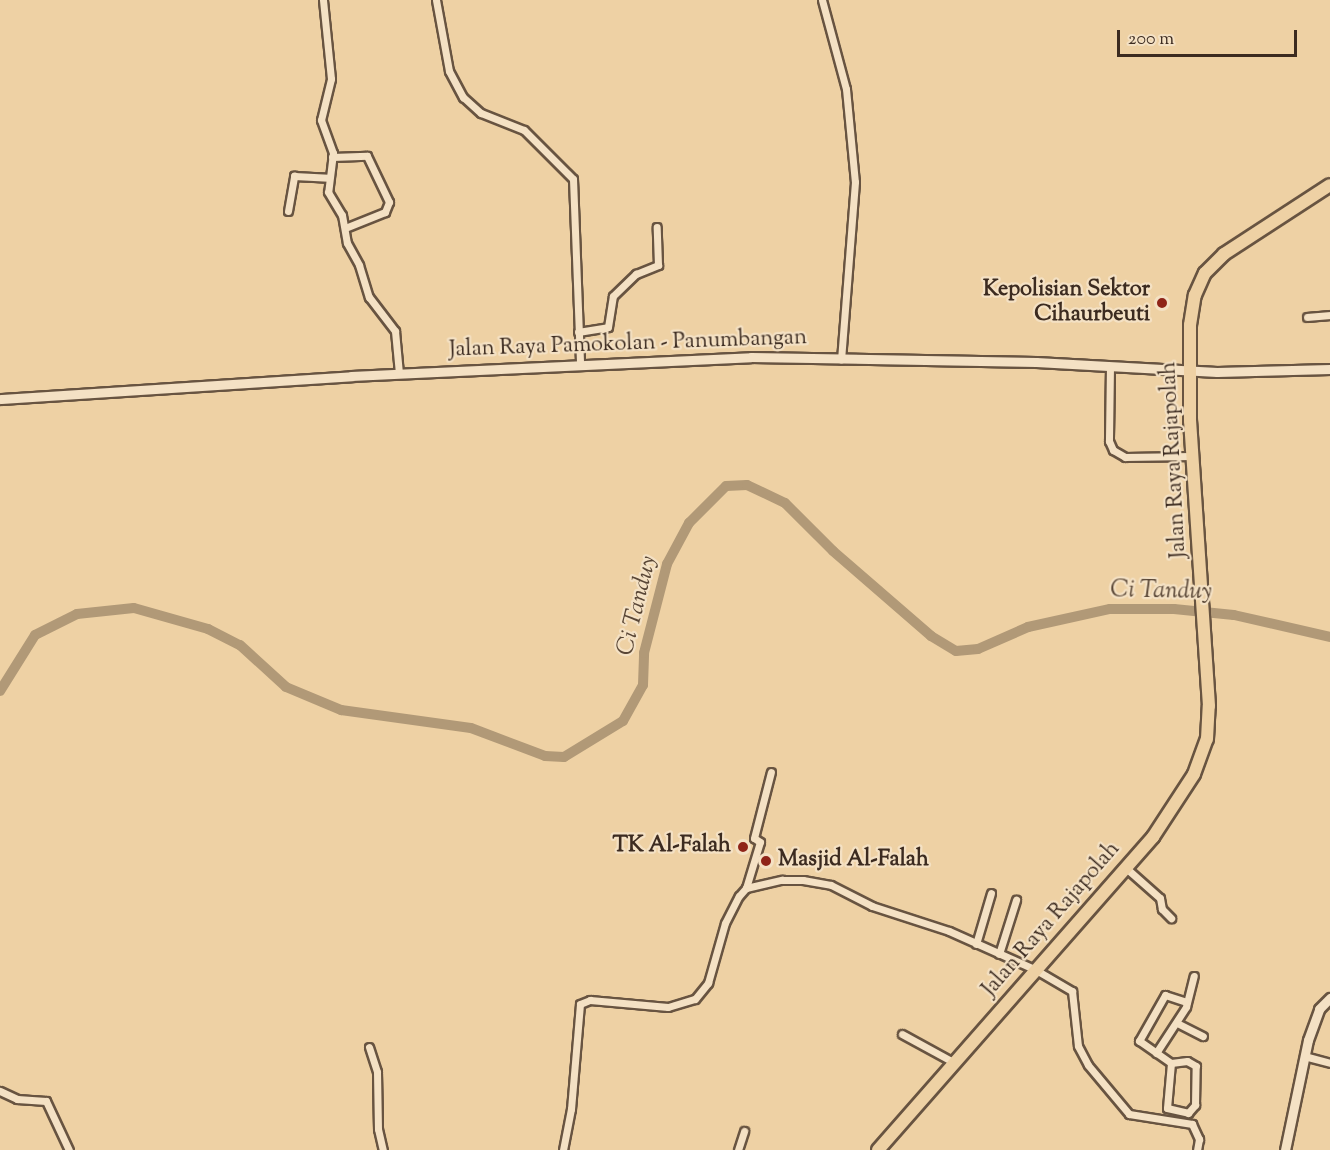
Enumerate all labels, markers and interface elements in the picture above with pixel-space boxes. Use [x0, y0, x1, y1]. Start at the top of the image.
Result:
scale bar [1120, 18, 1300, 56]
text: 200 m [1128, 27, 1174, 53]
place label: Kepolisian Sektor Cihaurbeuti [983, 277, 1150, 328]
marker: Kepolisian Sektor Cihaurbeuti [1155, 296, 1169, 310]
street label: Jalan Raya Pamokolan - Panumbangan [449, 326, 807, 364]
street label: Jalan Raya Rajapolah [1157, 361, 1193, 559]
water label: Ci Tanduy [612, 553, 664, 659]
water label: Ci Tanduy [1110, 577, 1212, 607]
place label: TK Al-Falah [612, 834, 731, 860]
street label: Jalan Raya Rajapolah [977, 837, 1127, 1003]
marker: TK Al-Falah [736, 840, 750, 854]
place label: Masjid Al-Falah [778, 848, 929, 874]
marker: Masjid Al-Falah [759, 854, 773, 868]

